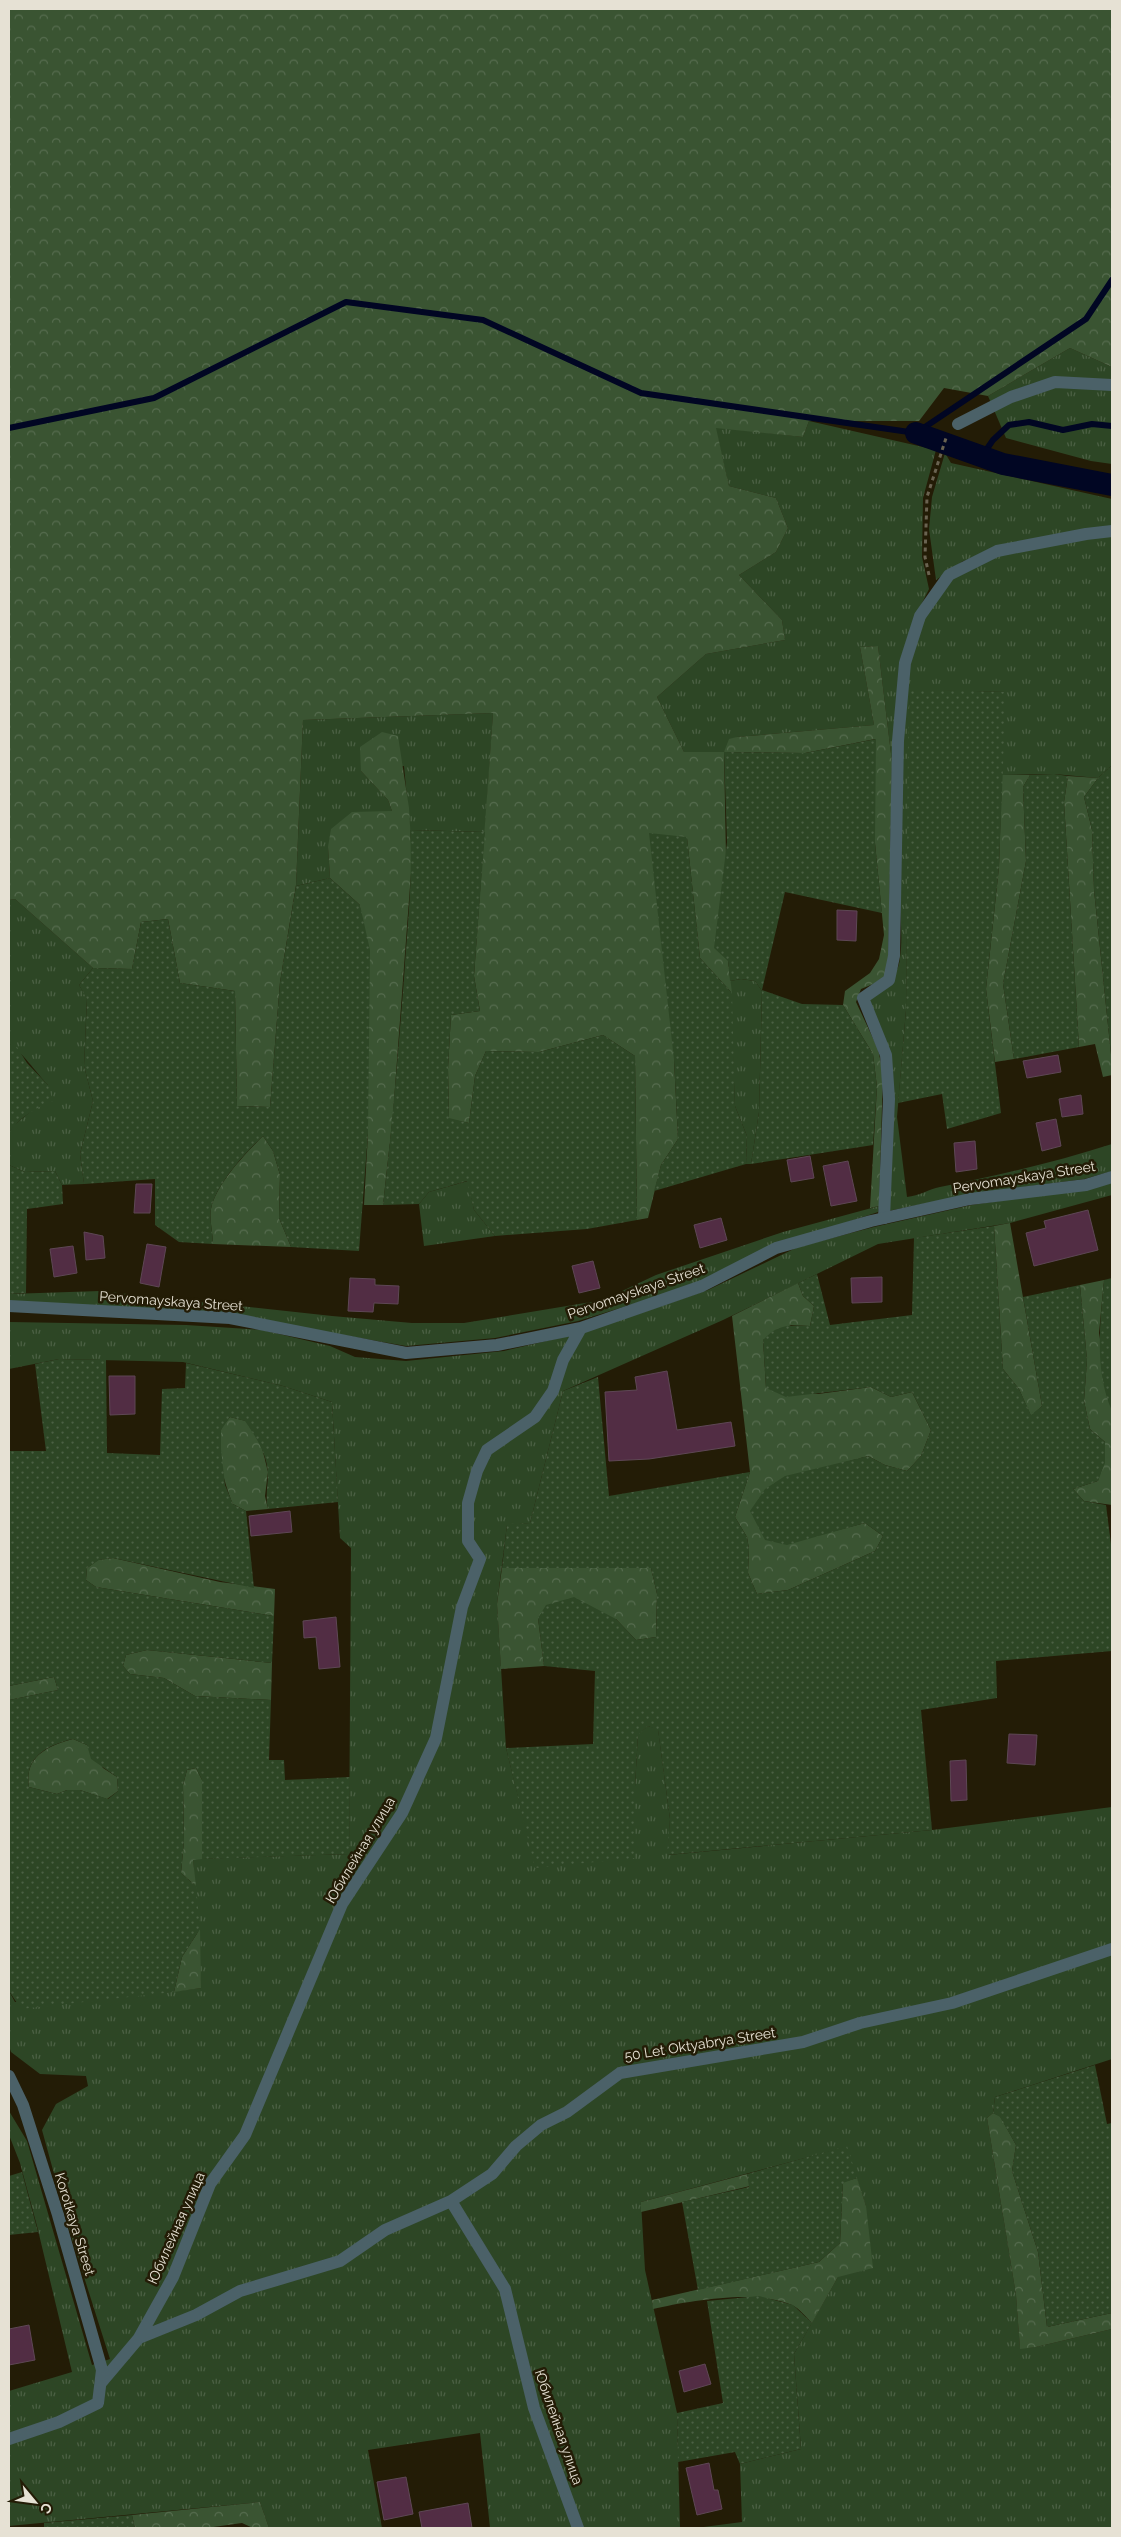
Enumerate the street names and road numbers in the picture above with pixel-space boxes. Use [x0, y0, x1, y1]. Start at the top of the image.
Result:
street label: Pervomayskaya Street [952, 1158, 1097, 1196]
street label: Pervomayskaya Street [565, 1260, 707, 1322]
street label: Pervomayskaya Street [99, 1288, 244, 1314]
street label: Юбилейная улица [322, 1794, 398, 1906]
street label: 50 Let Oktyabrya Street [623, 2024, 777, 2064]
street label: Юбилейная улица [144, 2170, 208, 2286]
street label: Korotkaya Street [52, 2171, 98, 2278]
street label: Юбилейная улица [532, 2367, 586, 2487]

